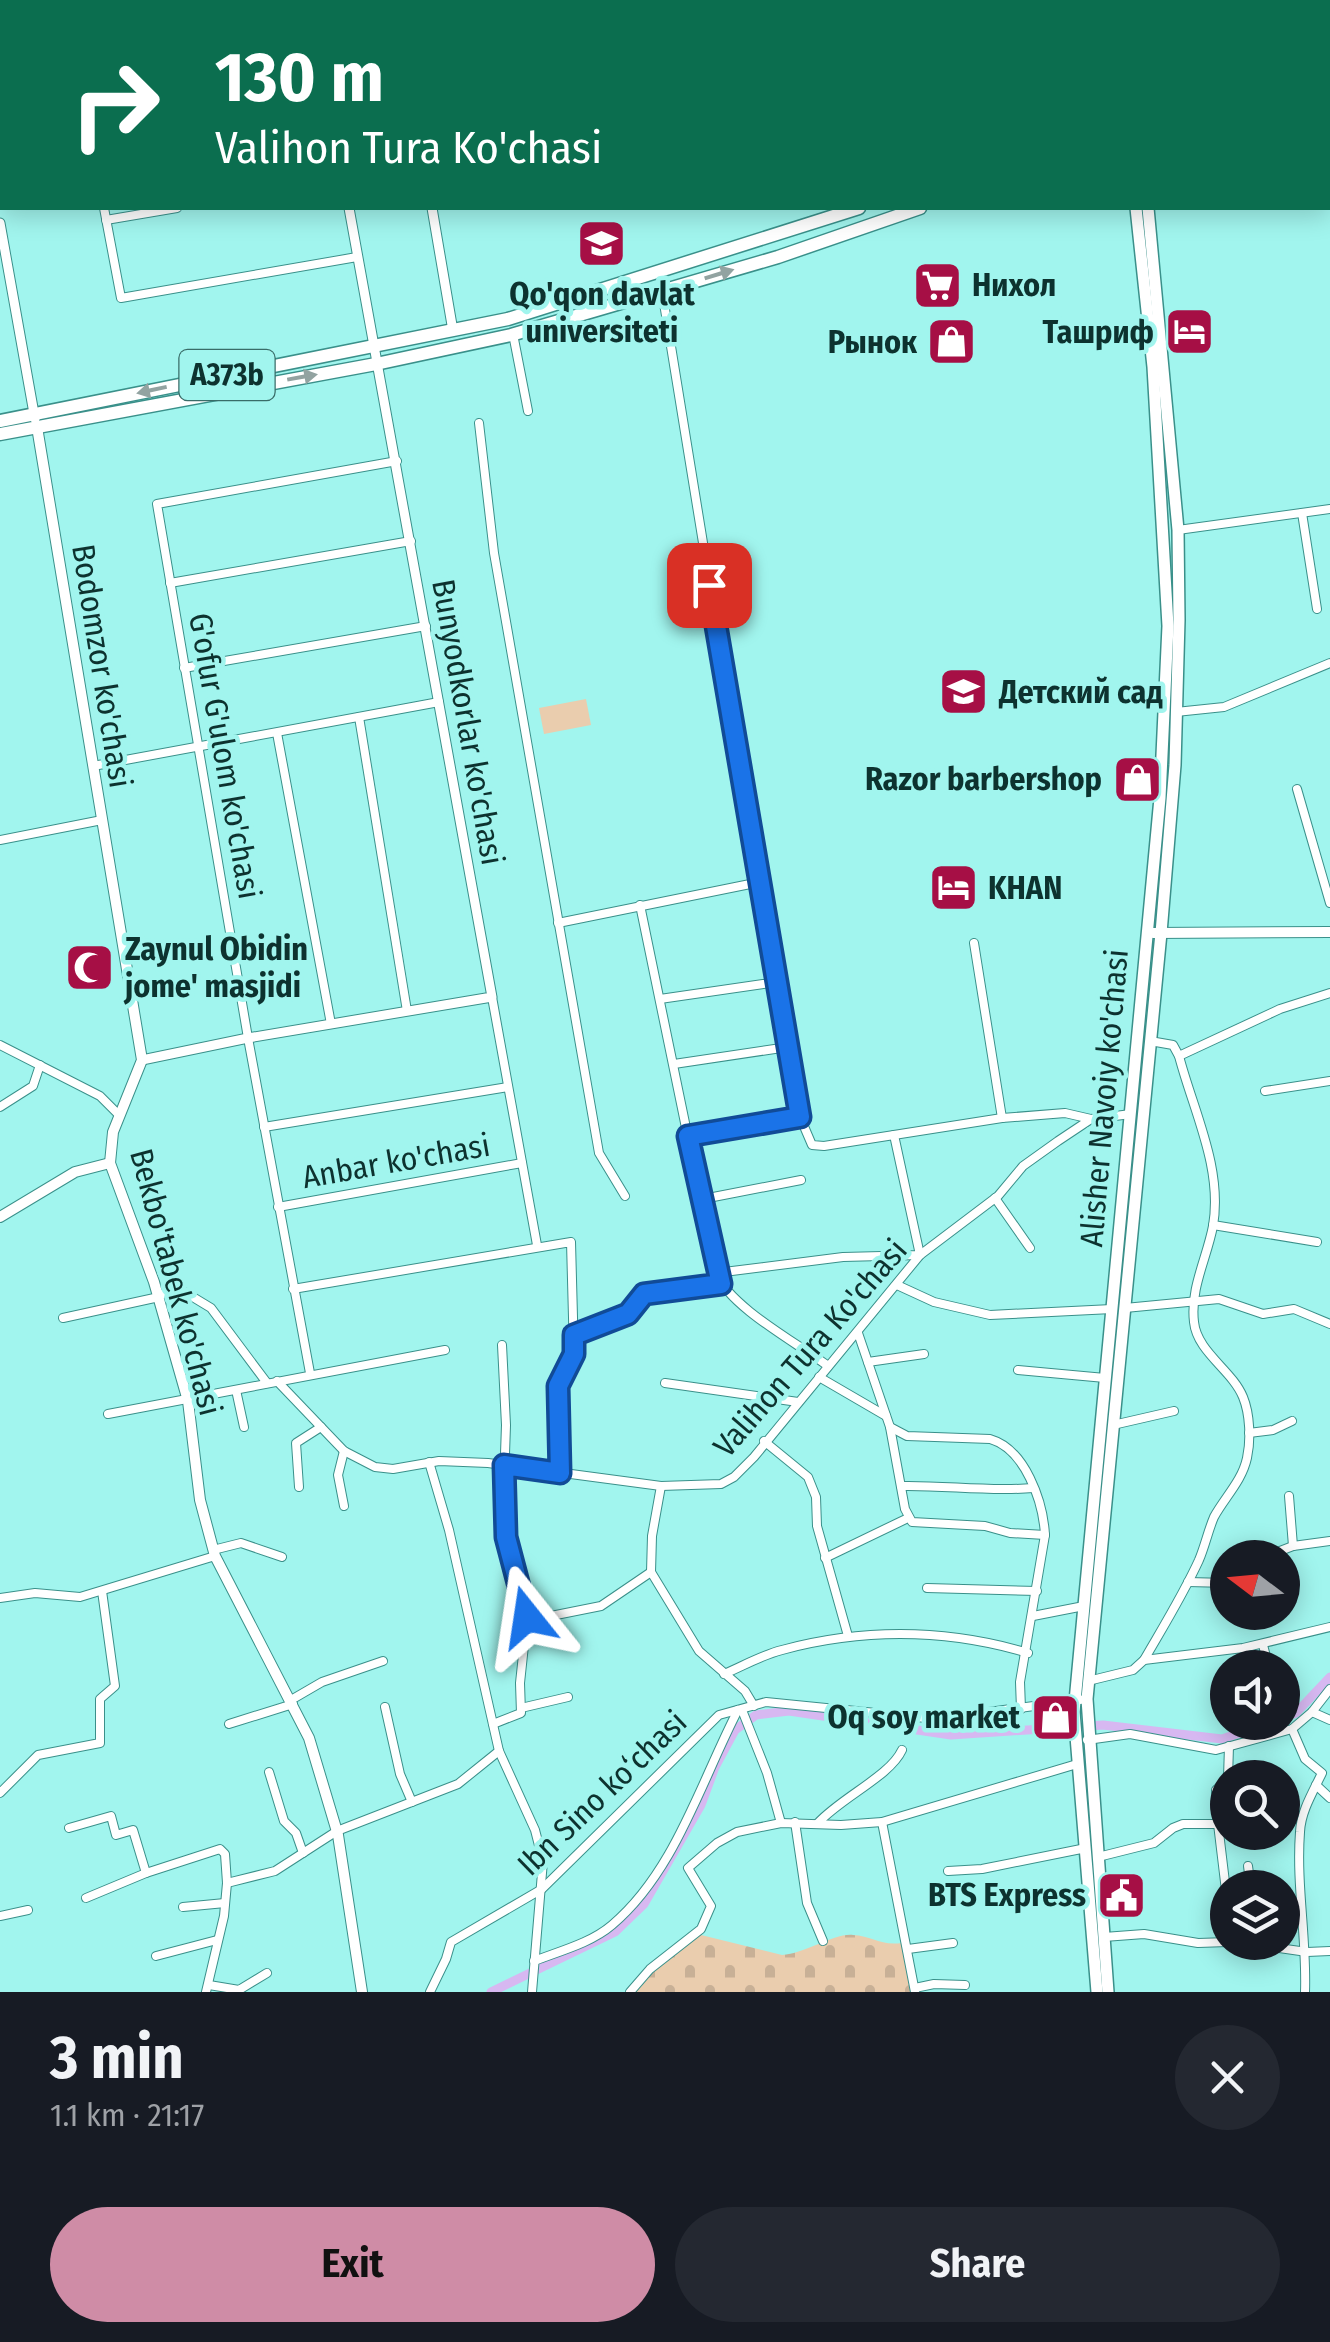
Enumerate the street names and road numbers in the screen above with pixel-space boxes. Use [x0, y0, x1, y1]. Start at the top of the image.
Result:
road number: A373b [180, 350, 274, 400]
street label: Bodomzor ko'chasi [64, 542, 140, 790]
street label: Bunyodkorlar ko'chasi [424, 576, 512, 868]
street label: G'ofur G'ulom ko'chasi [181, 610, 269, 902]
street label: Alisher Navoiy ko'chasi [1072, 947, 1136, 1249]
street label: Anbar ko'chasi [299, 1126, 493, 1196]
street label: Bekbo'tabek ko'chasi [122, 1144, 230, 1420]
street label: Valihon Tura Ko'chasi [705, 1232, 915, 1464]
street label: Ibn Sino ko‘chasi [510, 1703, 694, 1883]

